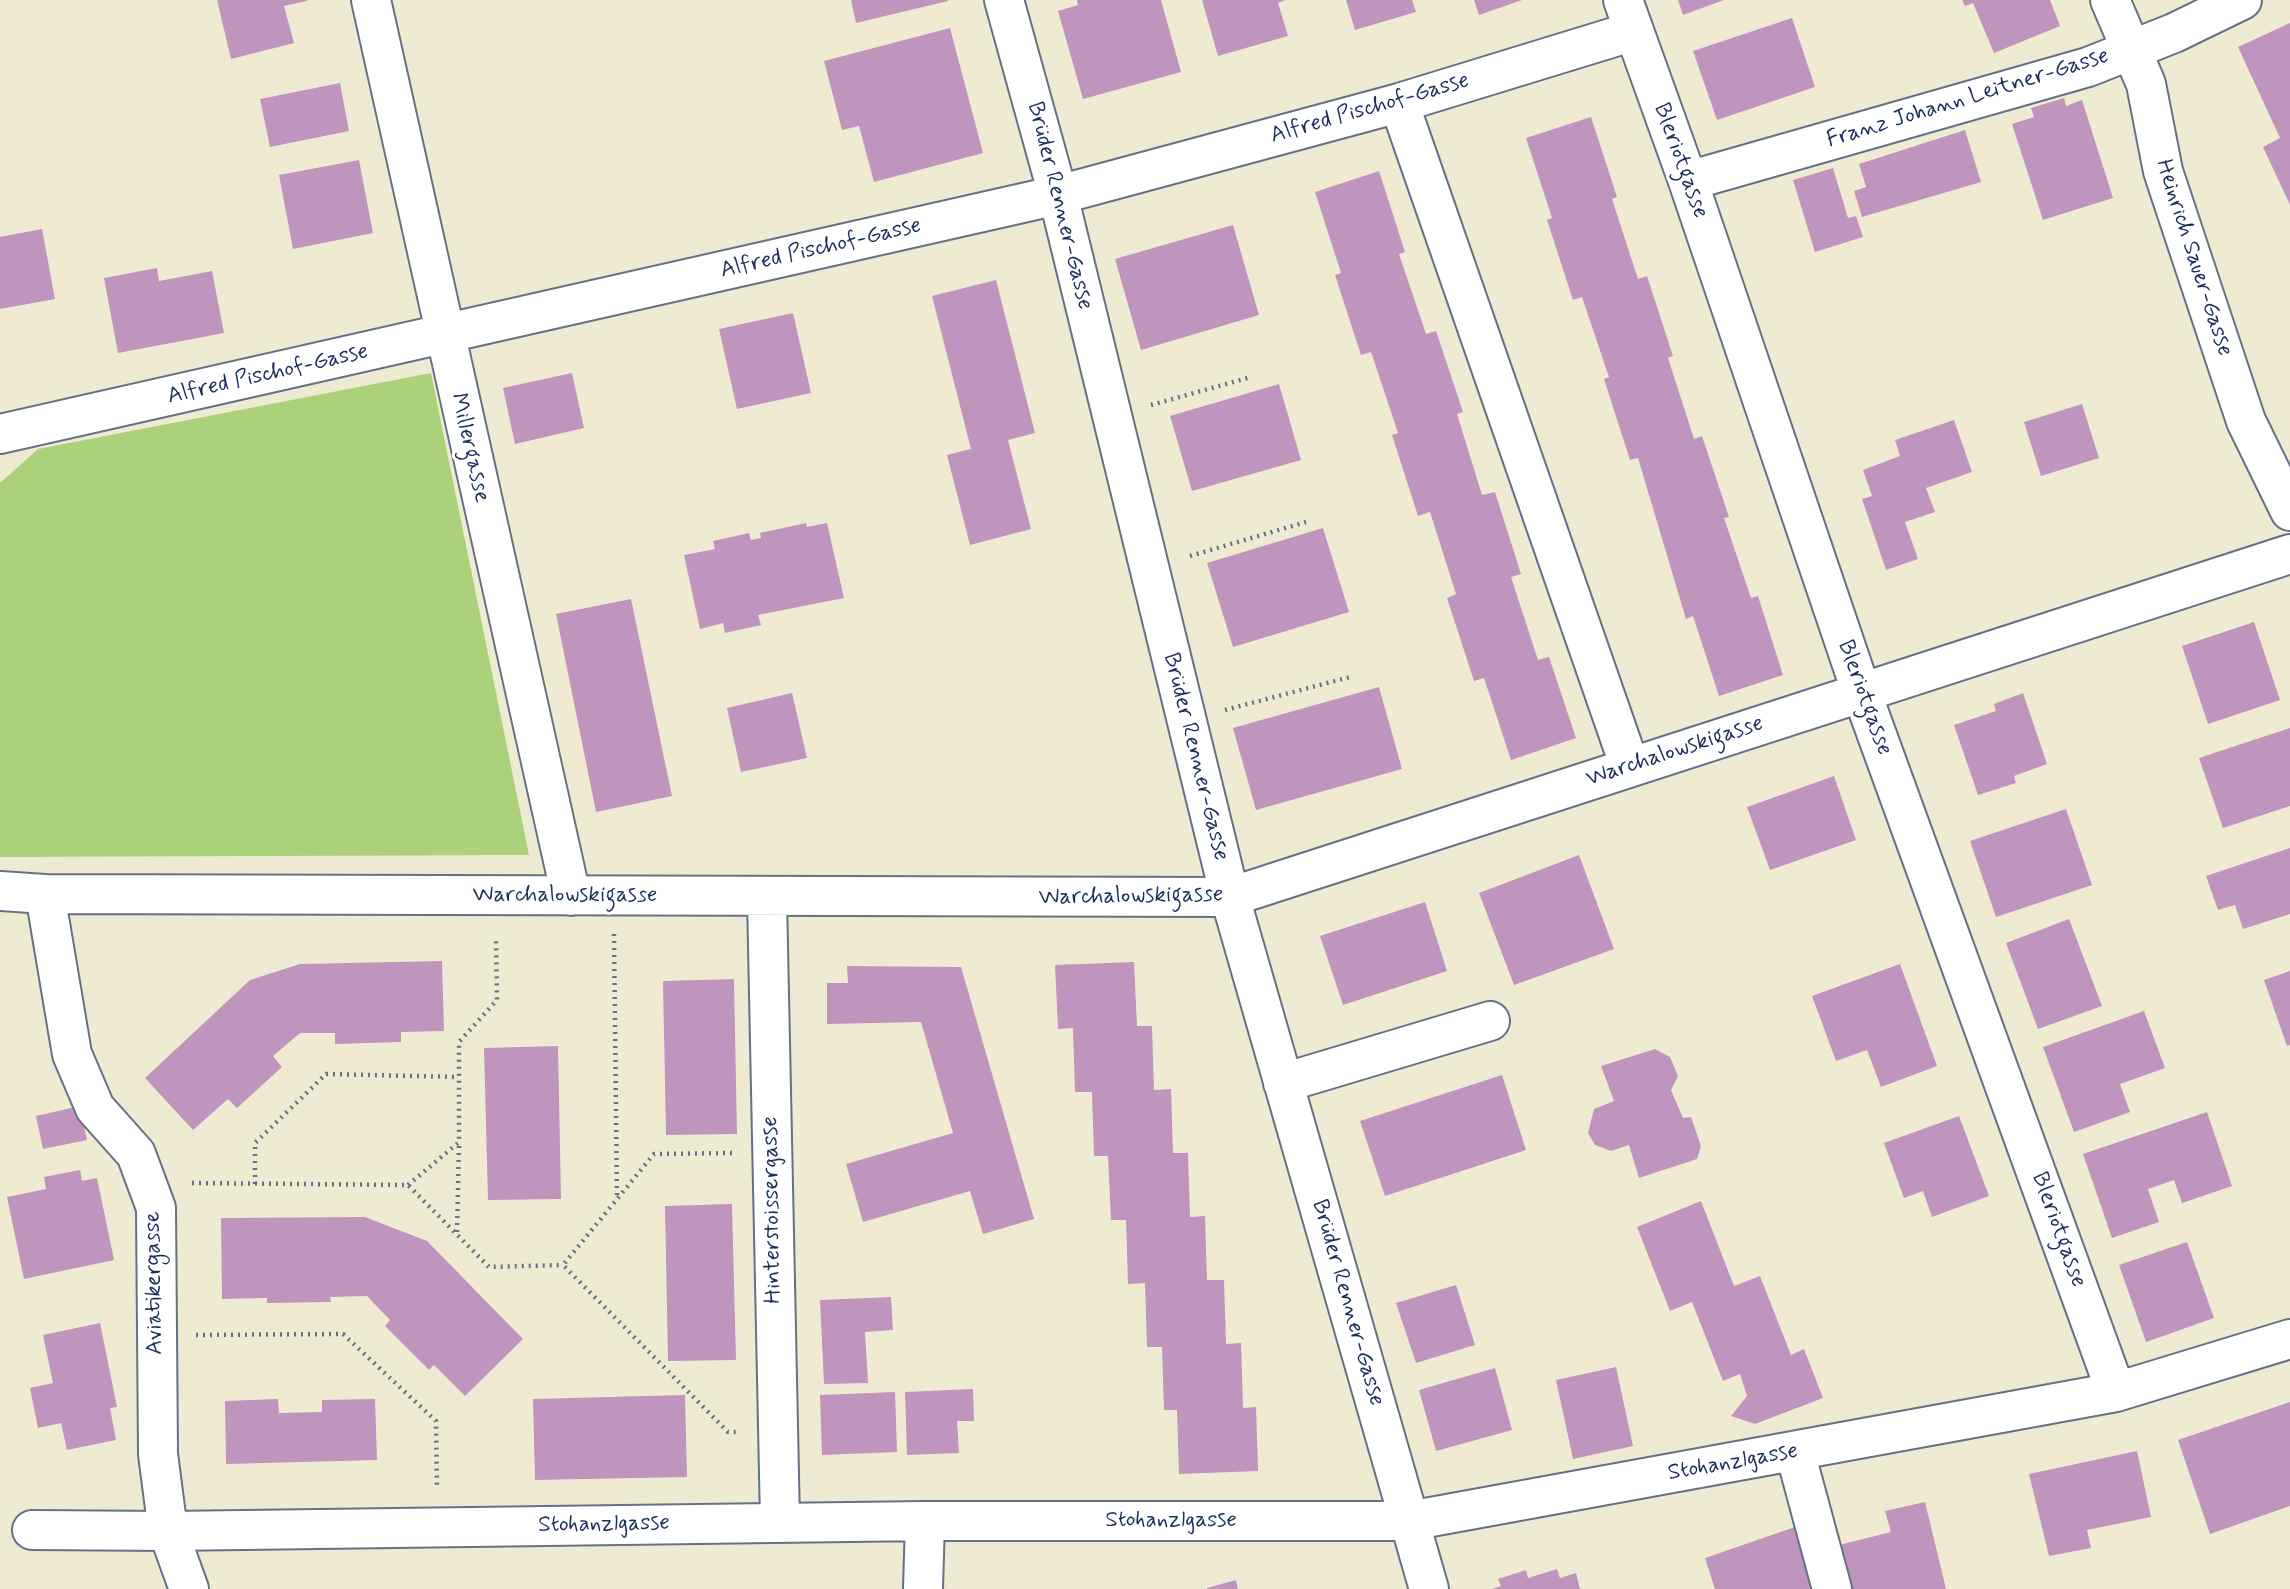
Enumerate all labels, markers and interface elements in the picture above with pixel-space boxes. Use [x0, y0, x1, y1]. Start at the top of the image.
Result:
street label: Franz Johann Leitner-Gasse [1824, 43, 2112, 155]
street label: Alfred Pischof-Gasse [1267, 67, 1473, 151]
street label: Brüder Renner-Gasse [1020, 99, 1098, 313]
street label: Bleriotgasse [1646, 100, 1714, 222]
street label: Heinrich Sauer-Gasse [2148, 156, 2238, 360]
street label: Alfred Pischof-Gasse [718, 212, 924, 286]
street label: Alfred Pischof-Gasse [165, 338, 371, 412]
street label: Millergasse [443, 391, 495, 505]
street label: Bleriotgasse [1830, 637, 1898, 759]
street label: Brüder Renner-Gasse [1156, 650, 1234, 864]
street label: Warchalowskigasse [1583, 710, 1767, 794]
street label: Warchalowskigasse [473, 882, 657, 910]
street label: Warchalowskigasse [1038, 882, 1224, 912]
street label: Hinterstoissergasse [758, 1116, 788, 1304]
street label: Bleriotgasse [2024, 1169, 2092, 1291]
street label: Brüder Renner-Gasse [1304, 1197, 1390, 1409]
street label: Aviatikergasse [140, 1211, 170, 1355]
street label: Stohanzlgasse [1666, 1438, 1800, 1488]
street label: Stohanzlgasse [1105, 1507, 1237, 1535]
street label: Stohanzlgasse [538, 1510, 670, 1540]

